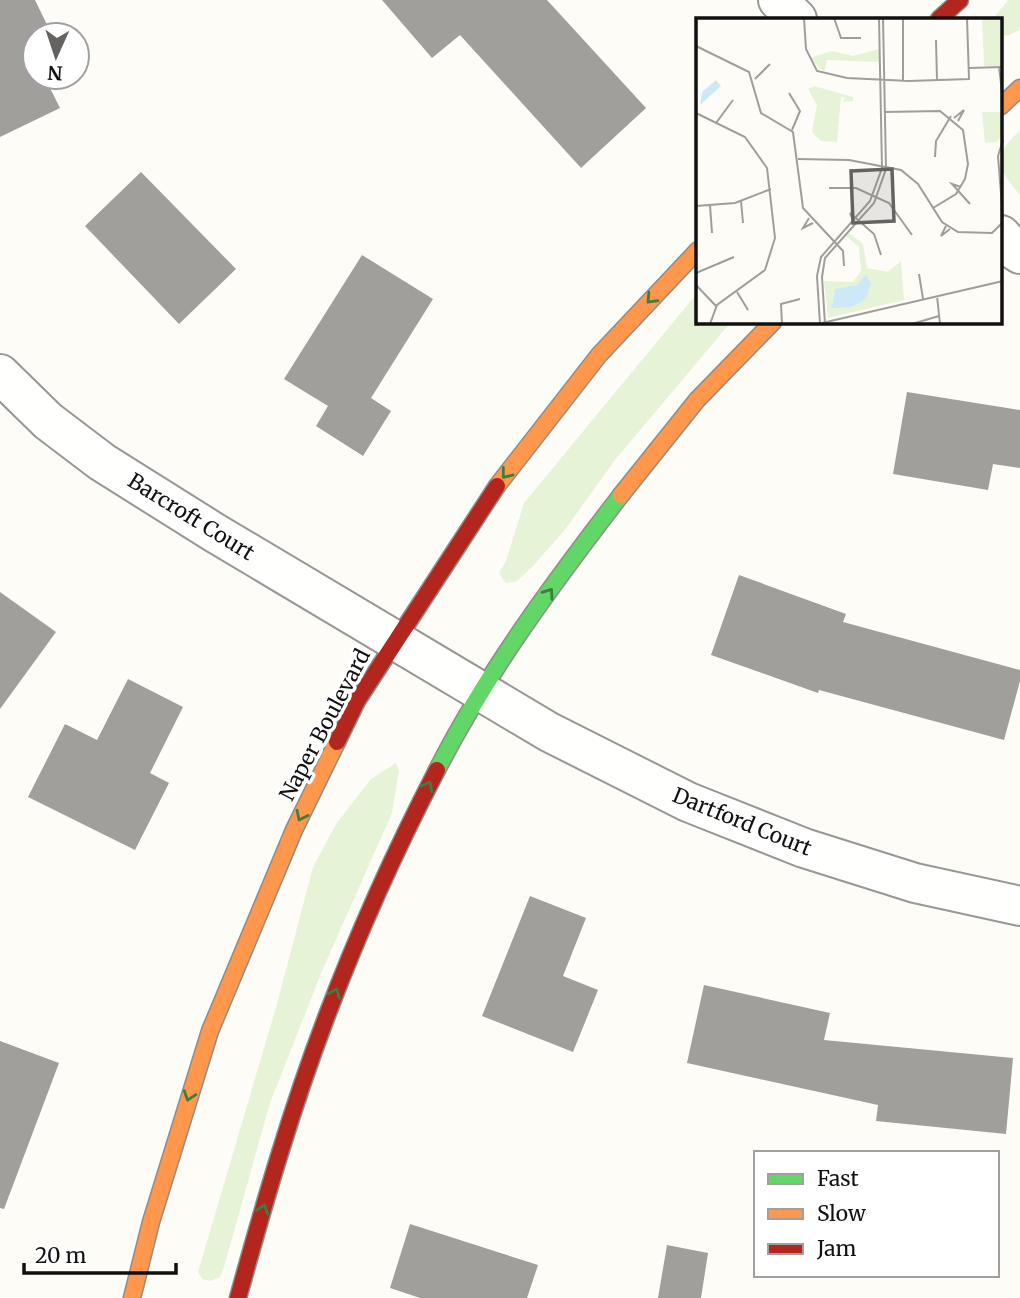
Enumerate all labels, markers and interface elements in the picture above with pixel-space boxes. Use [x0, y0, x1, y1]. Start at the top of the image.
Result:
inset map [696, 18, 1002, 324]
north arrow [21, 21, 91, 91]
text: N [47, 61, 63, 85]
one-way arrow [647, 291, 660, 304]
street label: Barcroft Court [123, 467, 260, 566]
one-way arrow [502, 467, 515, 479]
one-way arrow [541, 588, 553, 601]
street label: Naper Boulevard [273, 644, 376, 805]
one-way arrow [420, 781, 434, 793]
street label: Dartford Court [669, 781, 816, 862]
one-way arrow [295, 808, 309, 821]
one-way arrow [327, 987, 341, 999]
one-way arrow [183, 1089, 198, 1101]
legend [754, 1151, 999, 1277]
text: Fast [817, 1165, 859, 1192]
text: Slow [817, 1200, 866, 1227]
one-way arrow [254, 1203, 269, 1215]
scale bar [24, 1232, 177, 1276]
text: Jam [816, 1235, 856, 1262]
text: 20 m [35, 1242, 87, 1269]

